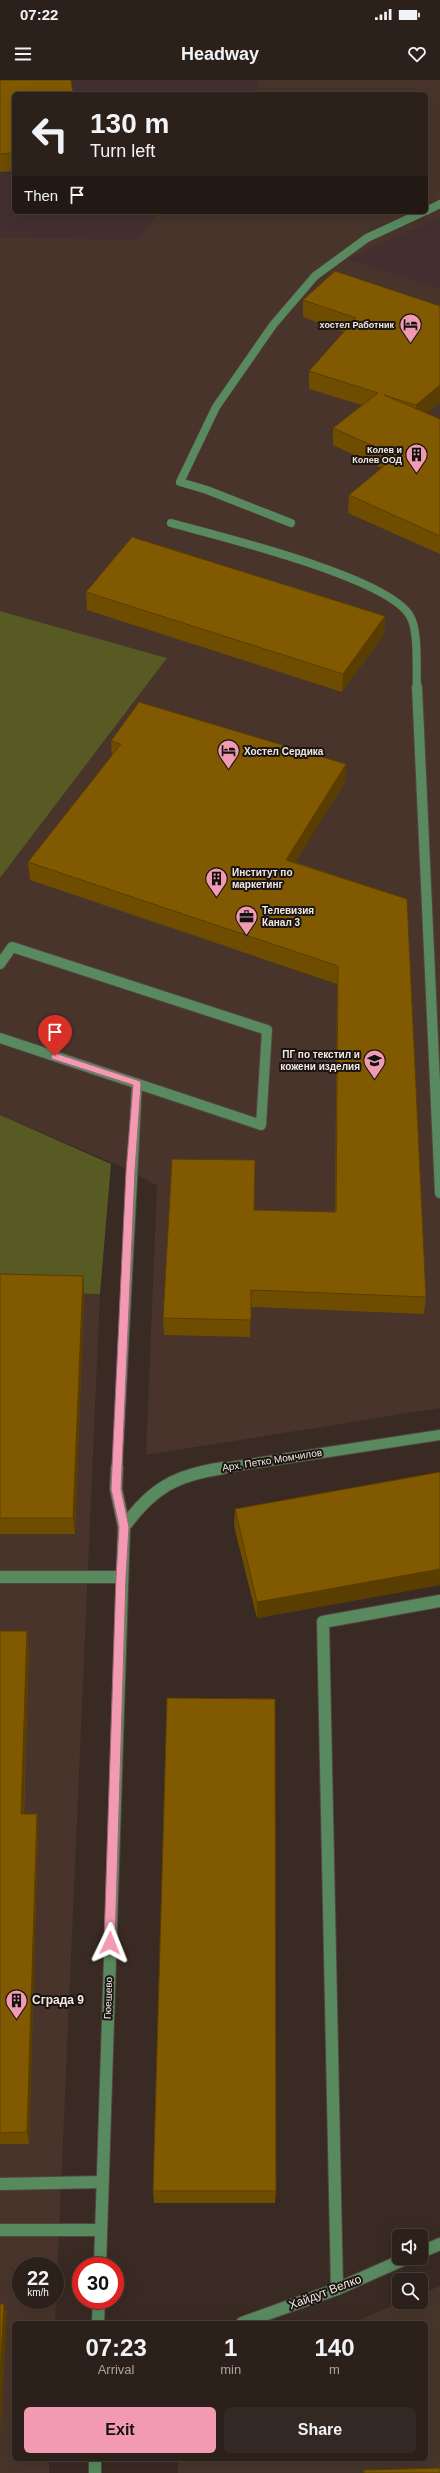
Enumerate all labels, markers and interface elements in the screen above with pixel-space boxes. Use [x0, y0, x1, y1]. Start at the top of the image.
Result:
text: 07:22 [20, 6, 58, 23]
icon: menu [12, 43, 34, 65]
icon: heart [406, 43, 428, 65]
text: Headway [181, 44, 259, 64]
icon: left [24, 108, 76, 160]
text: 130 m [90, 108, 169, 139]
text: Turn left [90, 141, 155, 161]
icon: arrive [66, 184, 88, 206]
text: Then [24, 187, 58, 204]
hotel icon: хостел Работник [397, 312, 423, 345]
place label: хостел Работник [320, 320, 394, 330]
building icon: Колев и Колев ООД [404, 442, 430, 475]
place label: Колев и Колев ООД [352, 445, 403, 465]
hotel icon: Хостел Сердика [215, 738, 241, 771]
place label: Хостел Сердика [244, 746, 324, 757]
building icon: Институт по маркетинг [204, 865, 230, 898]
place label: Институт по маркетинг [232, 867, 293, 890]
office icon: Телевизия Канал 3 [233, 903, 259, 936]
place label: Телевизия Канал 3 [262, 905, 314, 928]
pin [38, 1015, 72, 1056]
icon: arrive [44, 1021, 66, 1043]
school or university icon: ПГ по текстил и кожени изделия [362, 1047, 388, 1080]
place label: ПГ по текстил и кожени изделия [280, 1049, 360, 1072]
street label: Арх. Петко Момчилов [221, 1447, 323, 1473]
position arrow [89, 1922, 131, 1964]
street label: Гюешево [102, 1976, 114, 2019]
building icon: Сграда 9 [3, 1987, 29, 2020]
place label: Сграда 9 [32, 1993, 84, 2007]
map controls [392, 2229, 428, 2309]
button: sound [392, 2229, 428, 2265]
speed limit sign: 30 [72, 2257, 124, 2309]
text: 22 [27, 2267, 49, 2289]
street label: Хайдут Велко [287, 2272, 364, 2312]
button: search [392, 2273, 428, 2309]
text: km/h [27, 2287, 49, 2298]
text: 07:23 [85, 2334, 147, 2361]
text: 1 [224, 2334, 237, 2361]
text: 140 [315, 2334, 355, 2361]
text: Arrival [98, 2362, 135, 2377]
text: min [220, 2362, 241, 2377]
text: m [329, 2362, 340, 2377]
button: Exit [24, 2407, 216, 2453]
button: Share [224, 2407, 416, 2453]

